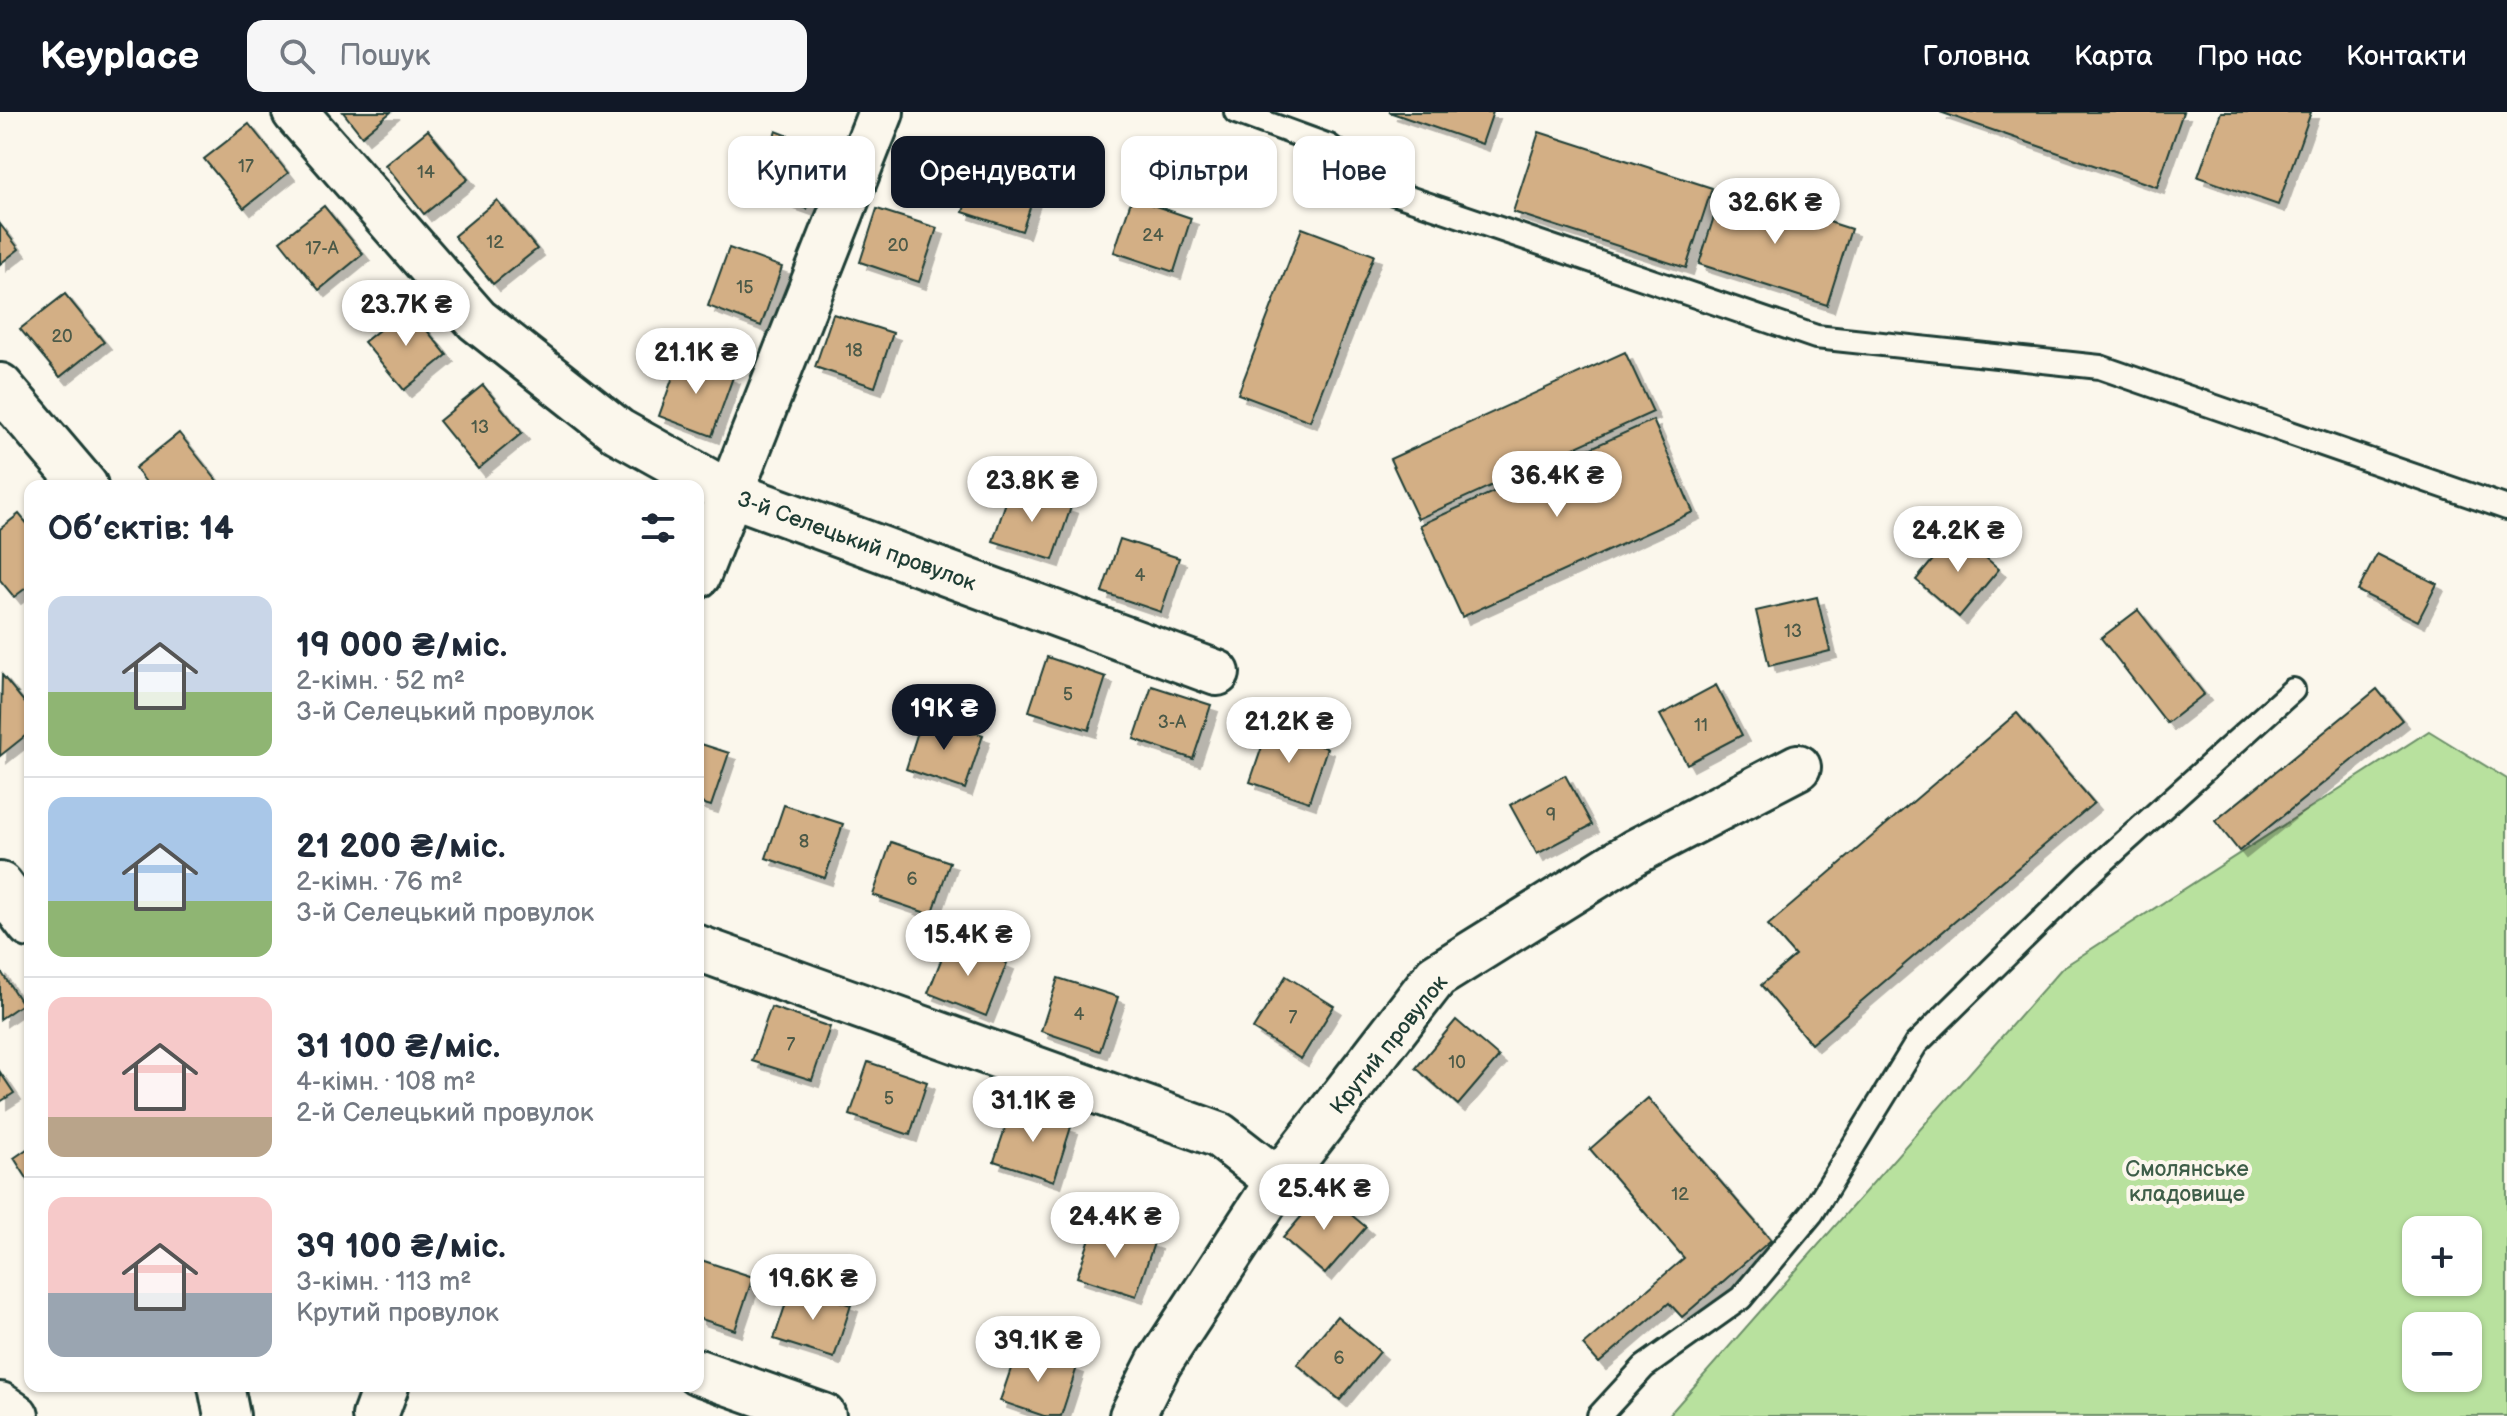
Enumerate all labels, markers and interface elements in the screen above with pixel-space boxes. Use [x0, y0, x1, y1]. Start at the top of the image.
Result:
search box [247, 20, 807, 92]
text: Keyplace [40, 34, 199, 79]
icon: search [275, 34, 319, 78]
text: Пошук [339, 38, 430, 74]
text: Головна [1923, 40, 2030, 73]
text: Карта [2074, 40, 2153, 73]
text: Про нас [2197, 40, 2302, 73]
text: Контакти [2346, 40, 2467, 73]
chip: Купити [728, 136, 875, 208]
chip: Орендувати [891, 136, 1105, 208]
chip: Фільтри [1121, 136, 1277, 208]
chip: Нове [1293, 136, 1415, 208]
house number: 17 [238, 156, 254, 177]
house number: 14 [417, 162, 435, 183]
pin: 32.6K ₴ [1701, 178, 1849, 246]
text: 32.6K ₴ [1728, 188, 1822, 219]
house number: 24 [1142, 225, 1164, 246]
house number: 12 [486, 232, 504, 253]
house number: 20 [887, 235, 909, 256]
house number: 17-А [305, 238, 339, 259]
house number: 15 [736, 277, 754, 298]
pin: 23.7K ₴ [332, 280, 480, 348]
text: 23.7K ₴ [360, 290, 452, 321]
house number: 20 [51, 326, 73, 347]
pin: 21.1K ₴ [622, 328, 770, 396]
text: 21.1K ₴ [654, 338, 738, 369]
house number: 18 [845, 340, 863, 361]
house number: 13 [471, 417, 489, 438]
pin: 36.4K ₴ [1483, 451, 1631, 519]
pin: 23.8K ₴ [958, 456, 1106, 524]
text: 36.4K ₴ [1510, 461, 1604, 492]
text: 23.8K ₴ [985, 466, 1079, 497]
street label: 3-й Селецький провулок [733, 486, 980, 597]
icon: filters [636, 506, 680, 550]
pin: 24.2K ₴ [1884, 506, 2032, 574]
text: Об’єктів: 14 [48, 508, 234, 549]
text: 24.2K ₴ [1911, 516, 2005, 547]
house number: 4 [1135, 565, 1146, 586]
house number: 13 [1784, 621, 1802, 642]
text: 19 000 ₴/міс. [296, 625, 507, 666]
icon: home [112, 628, 208, 724]
text: 2-кімн. · 52 m² [296, 666, 465, 697]
pin: 19K ₴ [888, 684, 1000, 752]
house number: 5 [1063, 684, 1073, 705]
text: 19K ₴ [910, 694, 978, 725]
text: 3-й Селецький провулок [296, 697, 594, 728]
pin: 21.2K ₴ [1215, 697, 1363, 765]
text: 21.2K ₴ [1244, 707, 1334, 738]
house number: 3-А [1158, 712, 1186, 733]
house number: 11 [1694, 715, 1708, 736]
house number: 9 [1546, 805, 1556, 826]
text: 21 200 ₴/міс. [296, 826, 505, 867]
icon: home [112, 829, 208, 925]
house number: 8 [799, 831, 809, 852]
text: 2-кімн. · 76 m² [296, 867, 463, 898]
house number: 6 [907, 869, 918, 890]
text: 3-й Селецький провулок [296, 898, 594, 929]
pin: 15.4K ₴ [894, 910, 1042, 978]
text: 15.4K ₴ [923, 920, 1013, 951]
street label: Крутий провулок [1325, 969, 1454, 1120]
house number: 4 [1074, 1004, 1085, 1025]
house number: 7 [1289, 1007, 1298, 1028]
text: 31 100 ₴/міс. [296, 1026, 500, 1067]
icon: home [112, 1029, 208, 1125]
house number: 7 [787, 1034, 796, 1055]
house number: 10 [1448, 1052, 1466, 1073]
text: 4-кімн. · 108 m² [296, 1067, 476, 1098]
pin: 31.1K ₴ [959, 1076, 1107, 1144]
text: 31.1K ₴ [991, 1086, 1075, 1117]
house number: 5 [884, 1088, 894, 1109]
text: 2-й Селецький провулок [296, 1098, 594, 1129]
park label: Смолянське кладовище [2125, 1156, 2249, 1208]
pin: 25.4K ₴ [1250, 1164, 1398, 1232]
text: 25.4K ₴ [1277, 1174, 1371, 1205]
house number: 12 [1671, 1184, 1689, 1205]
pin: 24.4K ₴ [1041, 1192, 1189, 1260]
text: 24.4K ₴ [1069, 1202, 1161, 1233]
map controls [2402, 1216, 2482, 1392]
button: + [2402, 1216, 2482, 1296]
text: 39 100 ₴/міс. [296, 1226, 506, 1267]
icon: home [112, 1229, 208, 1325]
pin: 19.6K ₴ [739, 1254, 887, 1322]
text: 19.6K ₴ [768, 1264, 858, 1295]
text: 3-кімн. · 113 m² [296, 1267, 471, 1298]
text: Крутий провулок [296, 1298, 499, 1329]
button: − [2402, 1312, 2482, 1392]
pin: 39.1K ₴ [964, 1316, 1112, 1384]
text: 39.1K ₴ [993, 1326, 1083, 1357]
house number: 6 [1334, 1348, 1345, 1369]

